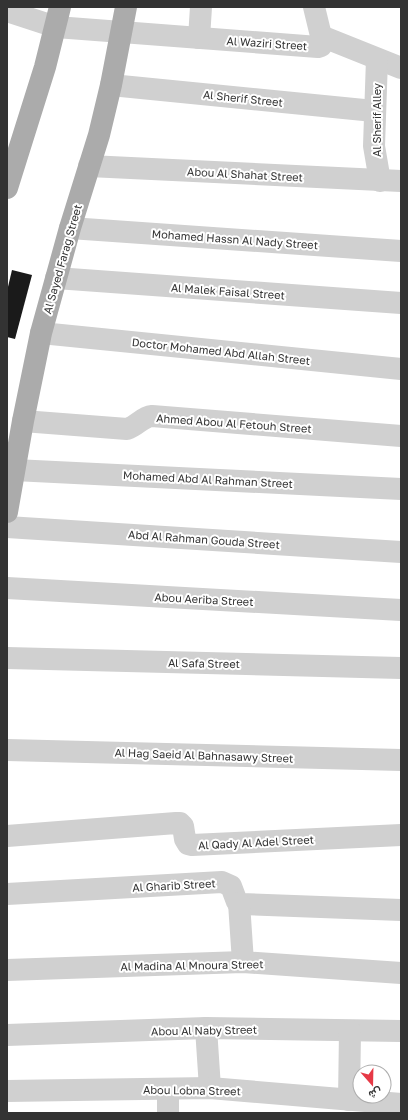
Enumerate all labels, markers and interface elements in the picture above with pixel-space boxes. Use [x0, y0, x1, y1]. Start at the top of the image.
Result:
street label: Al Waziri Street [226, 34, 308, 52]
street label: Al Sherif Alley [370, 83, 383, 157]
street label: Al Sherif Street [202, 87, 284, 109]
street label: Abou Al Shahat Street [187, 164, 303, 184]
street label: Al Sayed Farag Street [40, 203, 84, 315]
street label: Mohamed Hassn Al Nady Street [151, 227, 319, 251]
street label: Al Malek Faisal Street [171, 281, 285, 301]
street label: Doctor Mohamed Abd Allah Street [131, 335, 311, 367]
street label: Ahmed Abou Al Fetouh Street [156, 411, 312, 435]
street label: Mohamed Abd Al Rahman Street [123, 468, 293, 490]
street label: Abd Al Rahman Gouda Street [128, 527, 280, 551]
street label: Abou Aeriba Street [154, 590, 254, 608]
street label: Al Safa Street [168, 656, 240, 670]
street label: Al Hag Saeid Al Bahnasawy Street [114, 745, 294, 765]
street label: Al Qady Al Adel Street [198, 832, 314, 852]
street label: Al Gharib Street [132, 876, 216, 894]
street label: Al Madina Al Mnoura Street [120, 957, 264, 973]
street label: Abou Al Naby Street [151, 1023, 257, 1037]
north arrow [352, 1064, 392, 1104]
street label: Abou Lobna Street [143, 1083, 241, 1097]
text: ش [367, 1085, 384, 1102]

